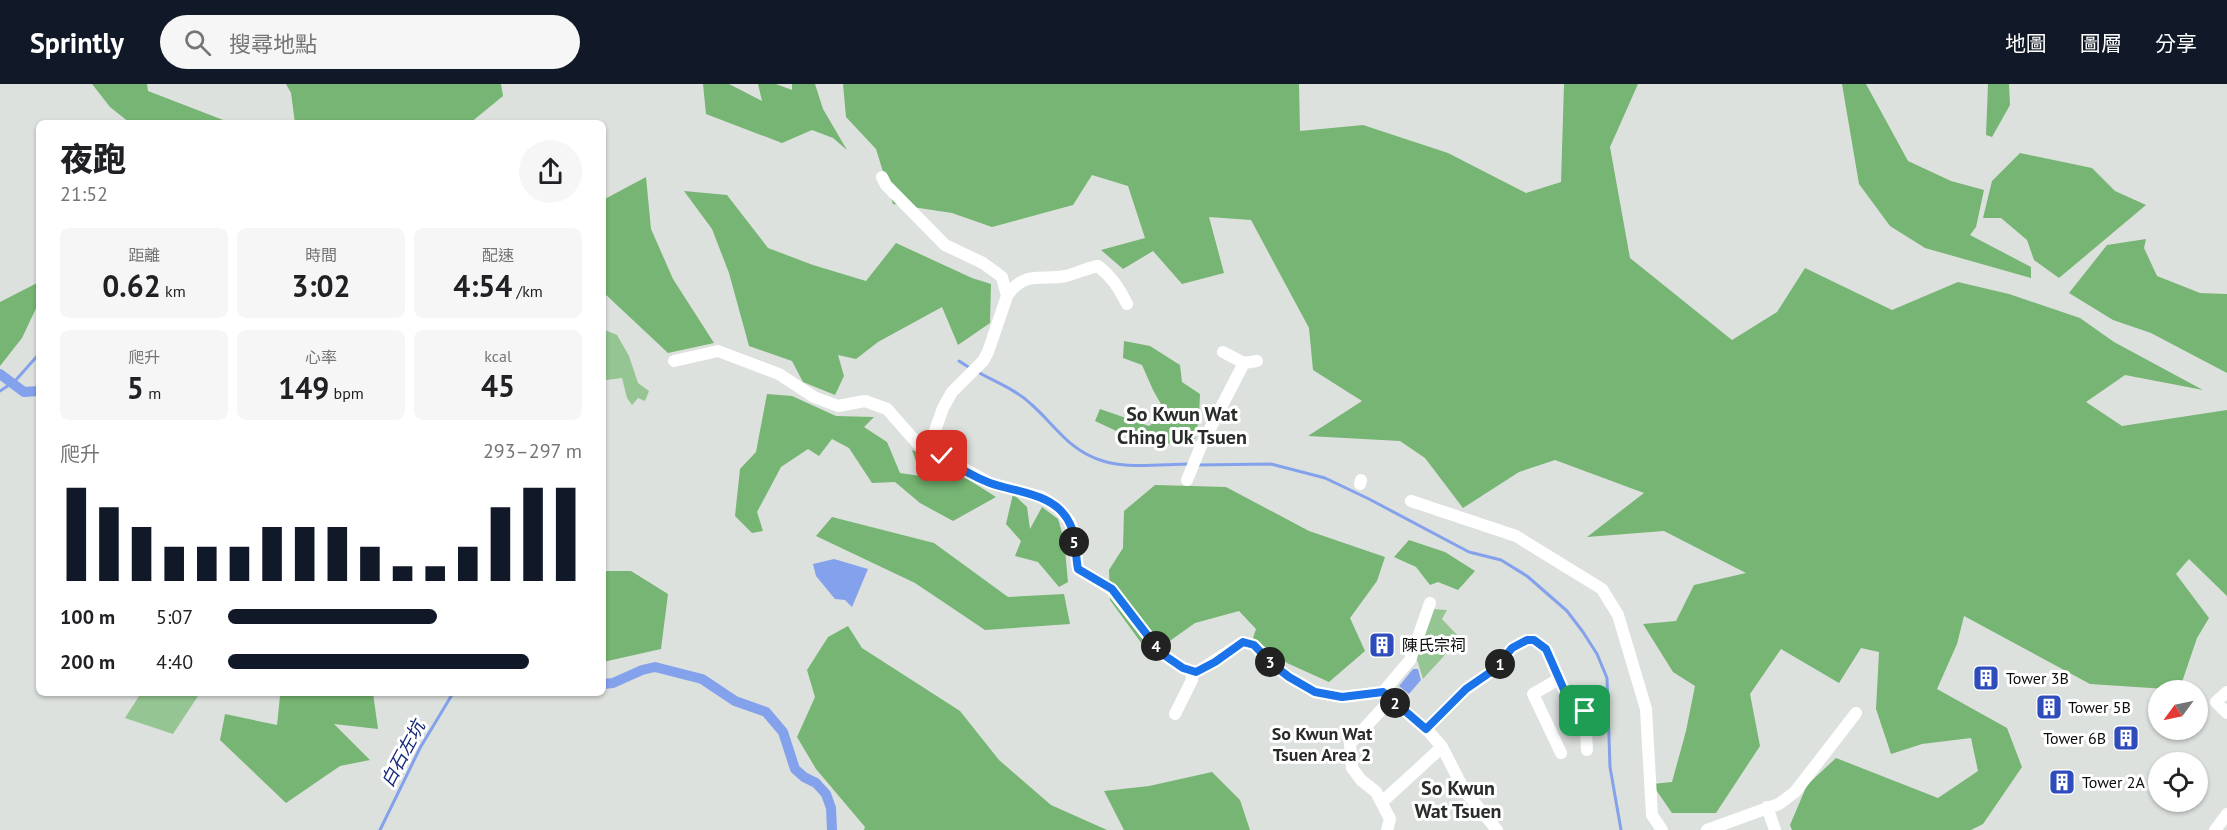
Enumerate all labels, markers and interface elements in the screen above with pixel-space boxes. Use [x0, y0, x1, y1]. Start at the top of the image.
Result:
search box [160, 15, 580, 69]
text: Sprintly [30, 24, 124, 61]
icon: search [181, 26, 214, 59]
text: 搜尋地點 [229, 30, 317, 58]
text: 地圖 [2005, 30, 2047, 57]
text: 圖層 [2080, 30, 2122, 57]
text: 分享 [2155, 30, 2197, 57]
text: 夜跑 [60, 137, 126, 180]
button: share [519, 140, 582, 203]
text: 21:52 [60, 181, 108, 207]
text: 距離 [128, 245, 160, 265]
text: 時間 [305, 245, 337, 265]
text: 配速 [482, 245, 514, 265]
text: 0.62 [102, 266, 161, 305]
text: 3:02 [291, 266, 351, 305]
text: 4:54 [453, 266, 512, 305]
text: km [161, 281, 186, 301]
text: /km [512, 281, 543, 301]
text: kcal [484, 346, 512, 366]
text: 爬升 [128, 347, 160, 367]
text: 心率 [305, 347, 337, 367]
text: 45 [481, 366, 515, 405]
text: 5 [127, 368, 144, 407]
text: 149 [278, 368, 329, 407]
text: m [144, 383, 161, 403]
text: bpm [329, 383, 364, 403]
district label: So Kwun Wat Ching Uk Tsuen [1117, 401, 1247, 450]
pin [916, 430, 967, 481]
text: 293–297 m [483, 438, 582, 464]
icon: check [925, 439, 958, 472]
text: 爬升 [60, 441, 100, 467]
pin: 5 [1059, 527, 1089, 557]
text: 5 [1069, 532, 1079, 552]
text: 100 m [60, 604, 115, 630]
text: 5:07 [156, 604, 193, 630]
building icon: 陳氏宗祠 [1367, 630, 1397, 660]
pin: 4 [1141, 631, 1171, 661]
place label: 陳氏宗祠 [1402, 635, 1466, 655]
text: 4 [1151, 636, 1161, 656]
pin: 3 [1255, 647, 1285, 677]
text: 200 m [60, 649, 115, 675]
text: 4:40 [156, 649, 193, 675]
pin: 1 [1485, 649, 1515, 679]
text: 3 [1265, 652, 1275, 672]
text: 1 [1495, 654, 1505, 674]
building icon: Tower 3B [1971, 663, 2001, 693]
place label: Tower 3B [2006, 668, 2069, 688]
north arrow [2148, 680, 2208, 740]
map controls [2148, 680, 2208, 812]
pin [1559, 685, 1610, 736]
pin: 2 [1380, 688, 1410, 718]
building icon: Tower 5B [2034, 692, 2064, 722]
text: 2 [1390, 693, 1400, 713]
icon: arrive [1568, 694, 1601, 727]
place label: Tower 5B [2068, 697, 2131, 717]
water label: 白石左坑 [376, 714, 431, 791]
district label: So Kwun Wat Tsuen Area 2 [1272, 722, 1373, 766]
building icon: Tower 6B [2111, 723, 2141, 753]
place label: Tower 6B [2043, 728, 2106, 748]
button: locate [2148, 752, 2208, 812]
building icon: Tower 2A [2047, 767, 2077, 797]
place label: Tower 2A [2082, 772, 2145, 792]
district label: So Kwun Wat Tsuen [1414, 775, 1502, 824]

